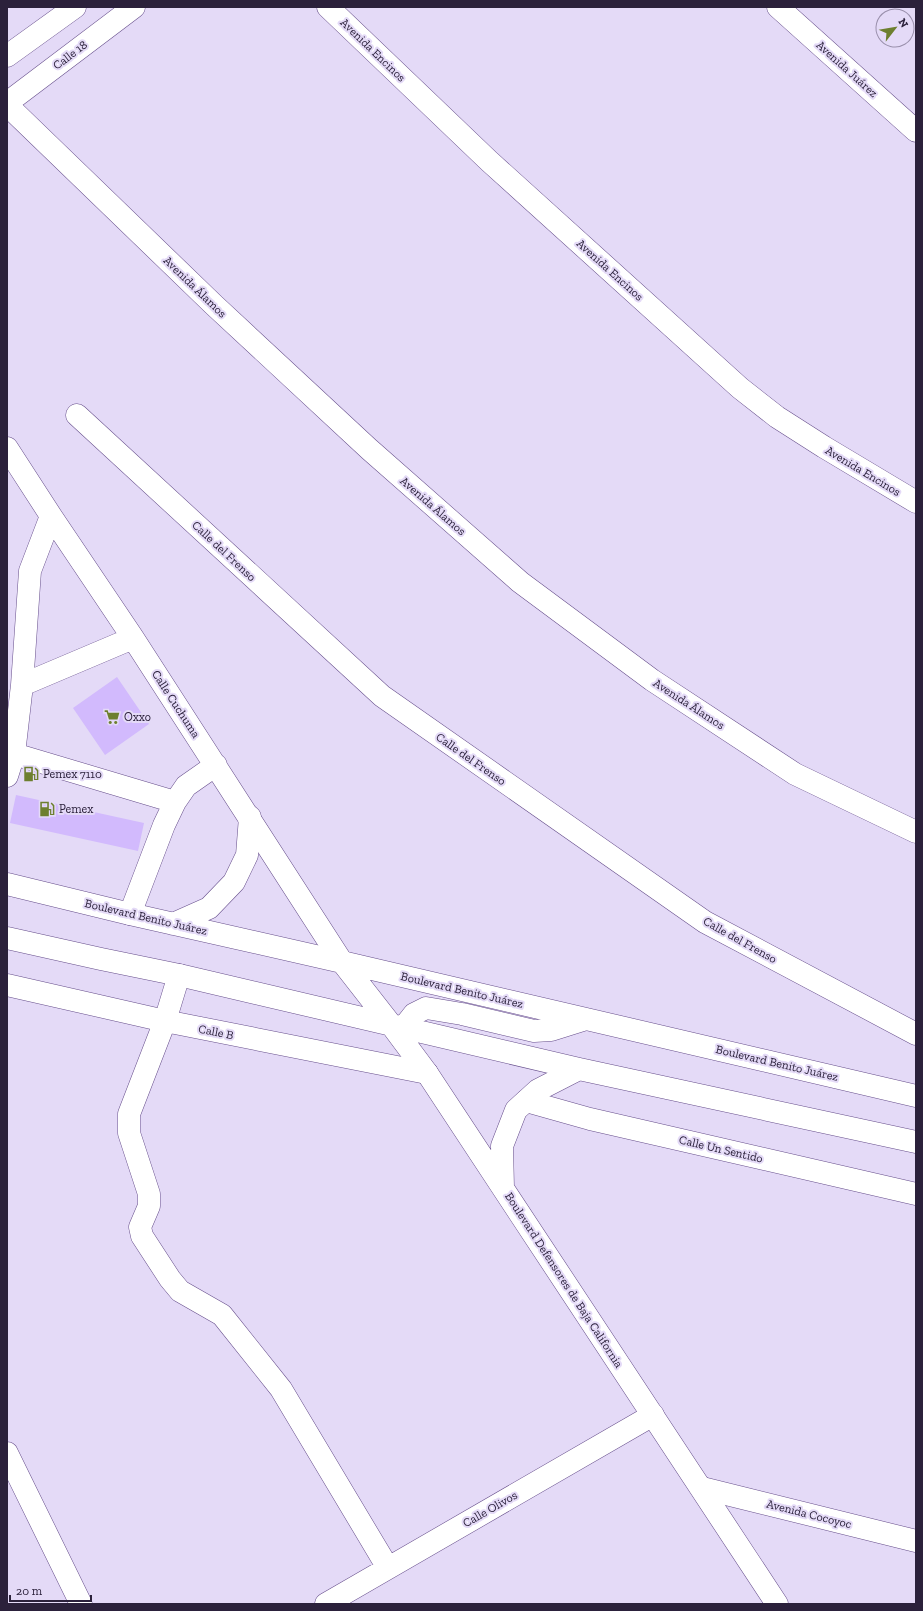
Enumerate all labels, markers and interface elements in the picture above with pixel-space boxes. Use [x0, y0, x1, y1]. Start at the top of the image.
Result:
north arrow [875, 8, 915, 48]
street label: Avenida Encinos [337, 15, 409, 85]
text: N [895, 16, 911, 31]
street label: Calle 18 [50, 38, 90, 72]
street label: Avenida Juárez [813, 38, 881, 101]
street label: Avenida Encinos [574, 236, 646, 304]
street label: Avenida Álamos [161, 253, 230, 321]
street label: Avenida Encinos [823, 443, 903, 499]
street label: Avenida Álamos [397, 473, 469, 538]
street label: Calle del Frenso [189, 518, 259, 584]
street label: Calle Cuchuma [149, 668, 203, 741]
street label: Avenida Álamos [651, 675, 728, 732]
supermarket icon: Oxxo [103, 708, 121, 726]
place label: Oxxo [124, 710, 151, 724]
street label: Calle del Frenso [433, 730, 509, 788]
fuel station icon: Pemex 7110 [22, 765, 40, 783]
place label: Pemex 7110 [43, 767, 102, 781]
fuel station icon: Pemex [38, 800, 56, 818]
place label: Pemex [59, 802, 93, 816]
street label: Boulevard Benito Juárez [83, 896, 209, 938]
street label: Calle del Frenso [701, 914, 779, 966]
street label: Boulevard Benito Juárez [399, 969, 525, 1011]
street label: Calle B [197, 1022, 235, 1042]
street label: Boulevard Benito Juárez [714, 1042, 840, 1084]
street label: Calle Un Sentido [678, 1133, 764, 1165]
street label: Boulevard Defensores de Baja California [501, 1190, 626, 1371]
street label: Calle Olivos [460, 1488, 520, 1530]
street label: Avenida Cocoyoc [765, 1497, 853, 1531]
scale bar [10, 1577, 91, 1603]
text: 20 m [16, 1584, 43, 1598]

